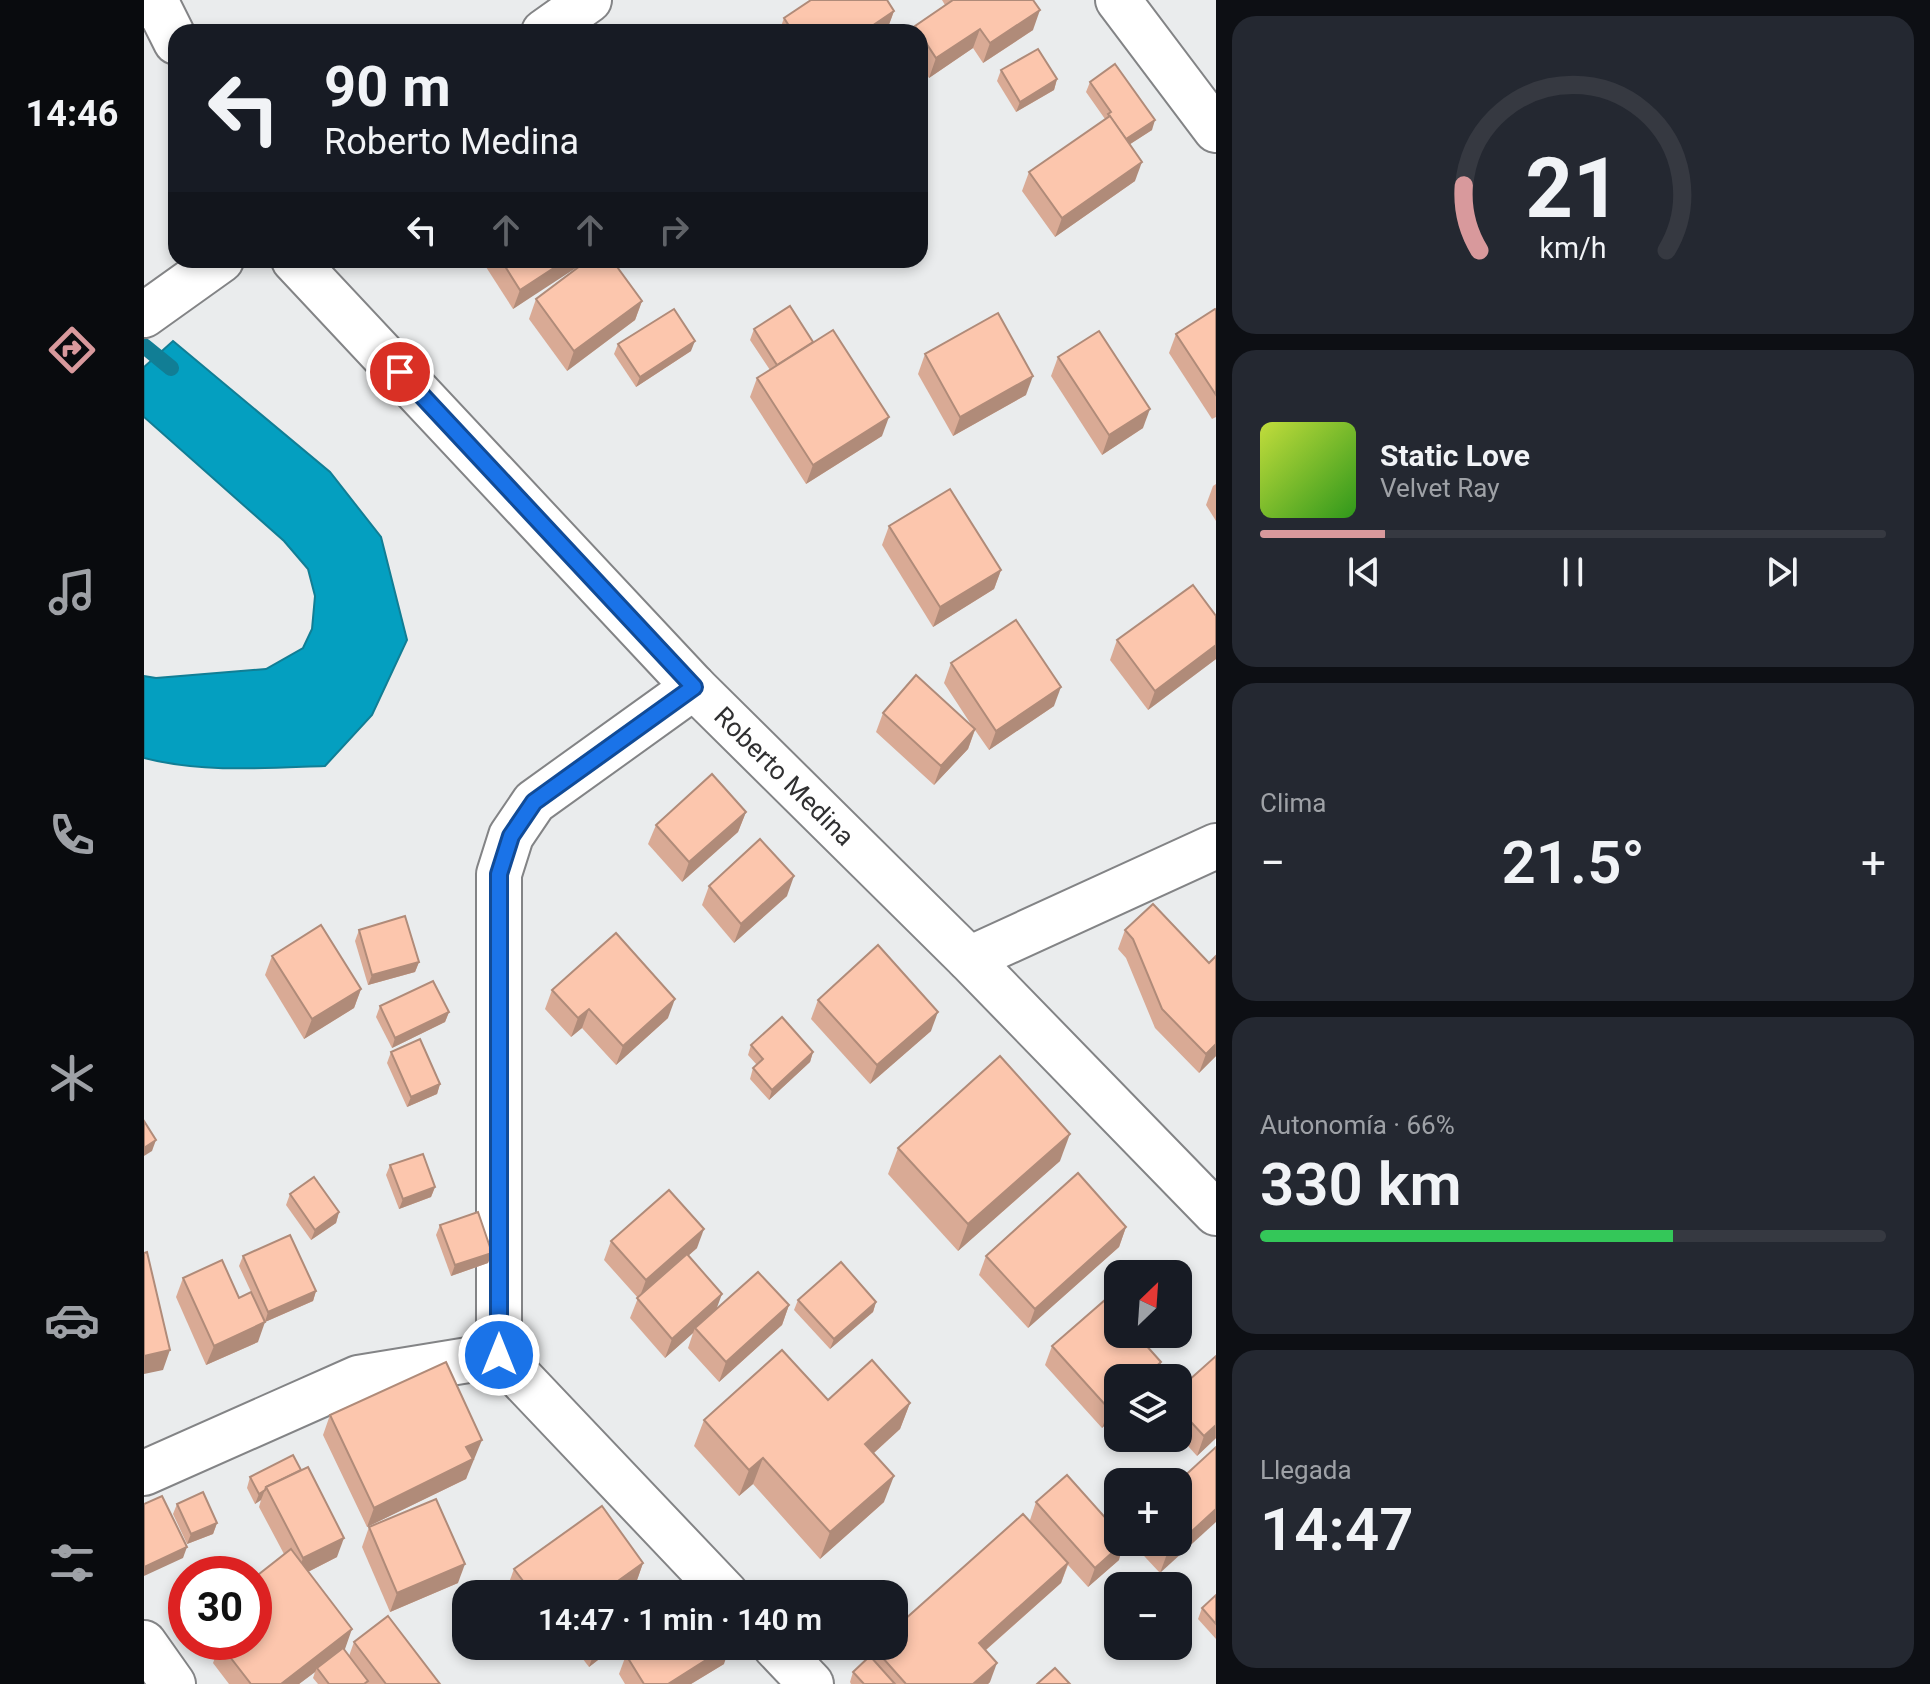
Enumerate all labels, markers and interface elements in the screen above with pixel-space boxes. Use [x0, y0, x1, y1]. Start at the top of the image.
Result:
text: 90 m [324, 54, 451, 120]
icon: left [192, 56, 296, 160]
text: 14:46 [26, 93, 118, 135]
text: Roberto Medina [324, 121, 579, 163]
text: 21 [1525, 139, 1621, 236]
icon: left [400, 208, 444, 252]
icon: ahead [484, 208, 528, 252]
icon: ahead [568, 208, 612, 252]
icon: right [652, 208, 696, 252]
text: km/h [1539, 231, 1607, 265]
icon: directions [44, 322, 100, 378]
pin [366, 338, 434, 406]
icon: arrive [378, 350, 422, 394]
text: Static Love [1380, 438, 1530, 473]
text: Velvet Ray [1380, 473, 1500, 503]
icon: previous [1342, 550, 1386, 594]
icon: pause [1551, 550, 1595, 594]
icon: next [1760, 550, 1804, 594]
icon: music [44, 564, 100, 620]
street label: Roberto Medina [708, 701, 860, 852]
text: Clima [1260, 788, 1327, 818]
icon: phone [44, 807, 100, 863]
text: 21.5° [1502, 827, 1645, 898]
text: − [1260, 837, 1285, 889]
text: + [1861, 837, 1886, 889]
icon: climate [44, 1050, 100, 1106]
text: Autonomía · 66% [1260, 1110, 1455, 1140]
text: 330 km [1260, 1149, 1462, 1220]
north arrow [1104, 1260, 1192, 1348]
map controls [1104, 1260, 1192, 1660]
icon: car [44, 1292, 100, 1348]
position arrow [457, 1313, 541, 1397]
button: layers [1104, 1364, 1192, 1452]
text: Llegada [1260, 1455, 1352, 1485]
button: + [1104, 1468, 1192, 1556]
text: 14:47 [1260, 1494, 1413, 1565]
icon: filters [44, 1535, 100, 1591]
speed limit sign: 30 [168, 1556, 272, 1660]
button: − [1104, 1572, 1192, 1660]
text: 14:47 · 1 min · 140 m [538, 1602, 822, 1637]

